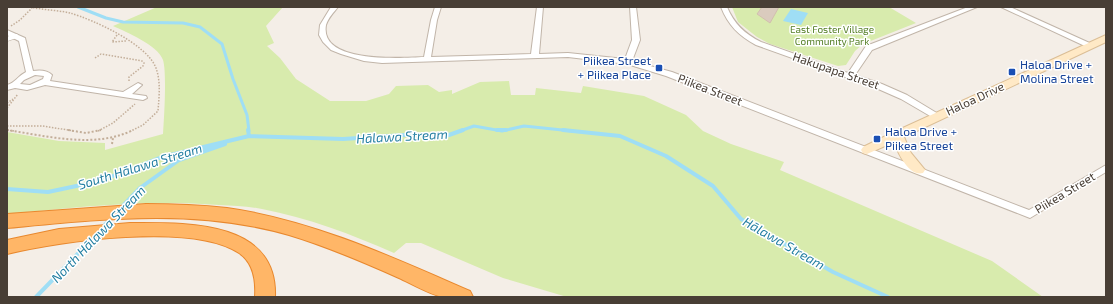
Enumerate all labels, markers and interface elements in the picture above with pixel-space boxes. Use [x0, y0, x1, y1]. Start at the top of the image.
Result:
park label: East Foster Village Community Park [790, 23, 874, 47]
street label: Hakupapa Street [791, 49, 882, 92]
place label: Piikea Street + Piikea Place [578, 53, 651, 81]
place label: Haloa Drive + Molina Street [1020, 57, 1094, 85]
marker: Piikea Street + Piikea Place [654, 63, 664, 73]
marker: Haloa Drive + Molina Street [1007, 67, 1017, 77]
street label: Piikea Street [676, 70, 745, 108]
street label: Haloa Drive [943, 78, 1006, 118]
place label: Haloa Drive + Piikea Street [885, 124, 957, 152]
water label: Hālawa Stream [356, 126, 448, 146]
marker: Haloa Drive + Piikea Street [872, 134, 882, 144]
water label: South Hālawa Stream [76, 139, 204, 193]
street label: Piikea Street [1032, 168, 1098, 216]
water label: North Hālawa Stream [48, 182, 148, 286]
water label: Hālawa Stream [740, 213, 828, 273]

